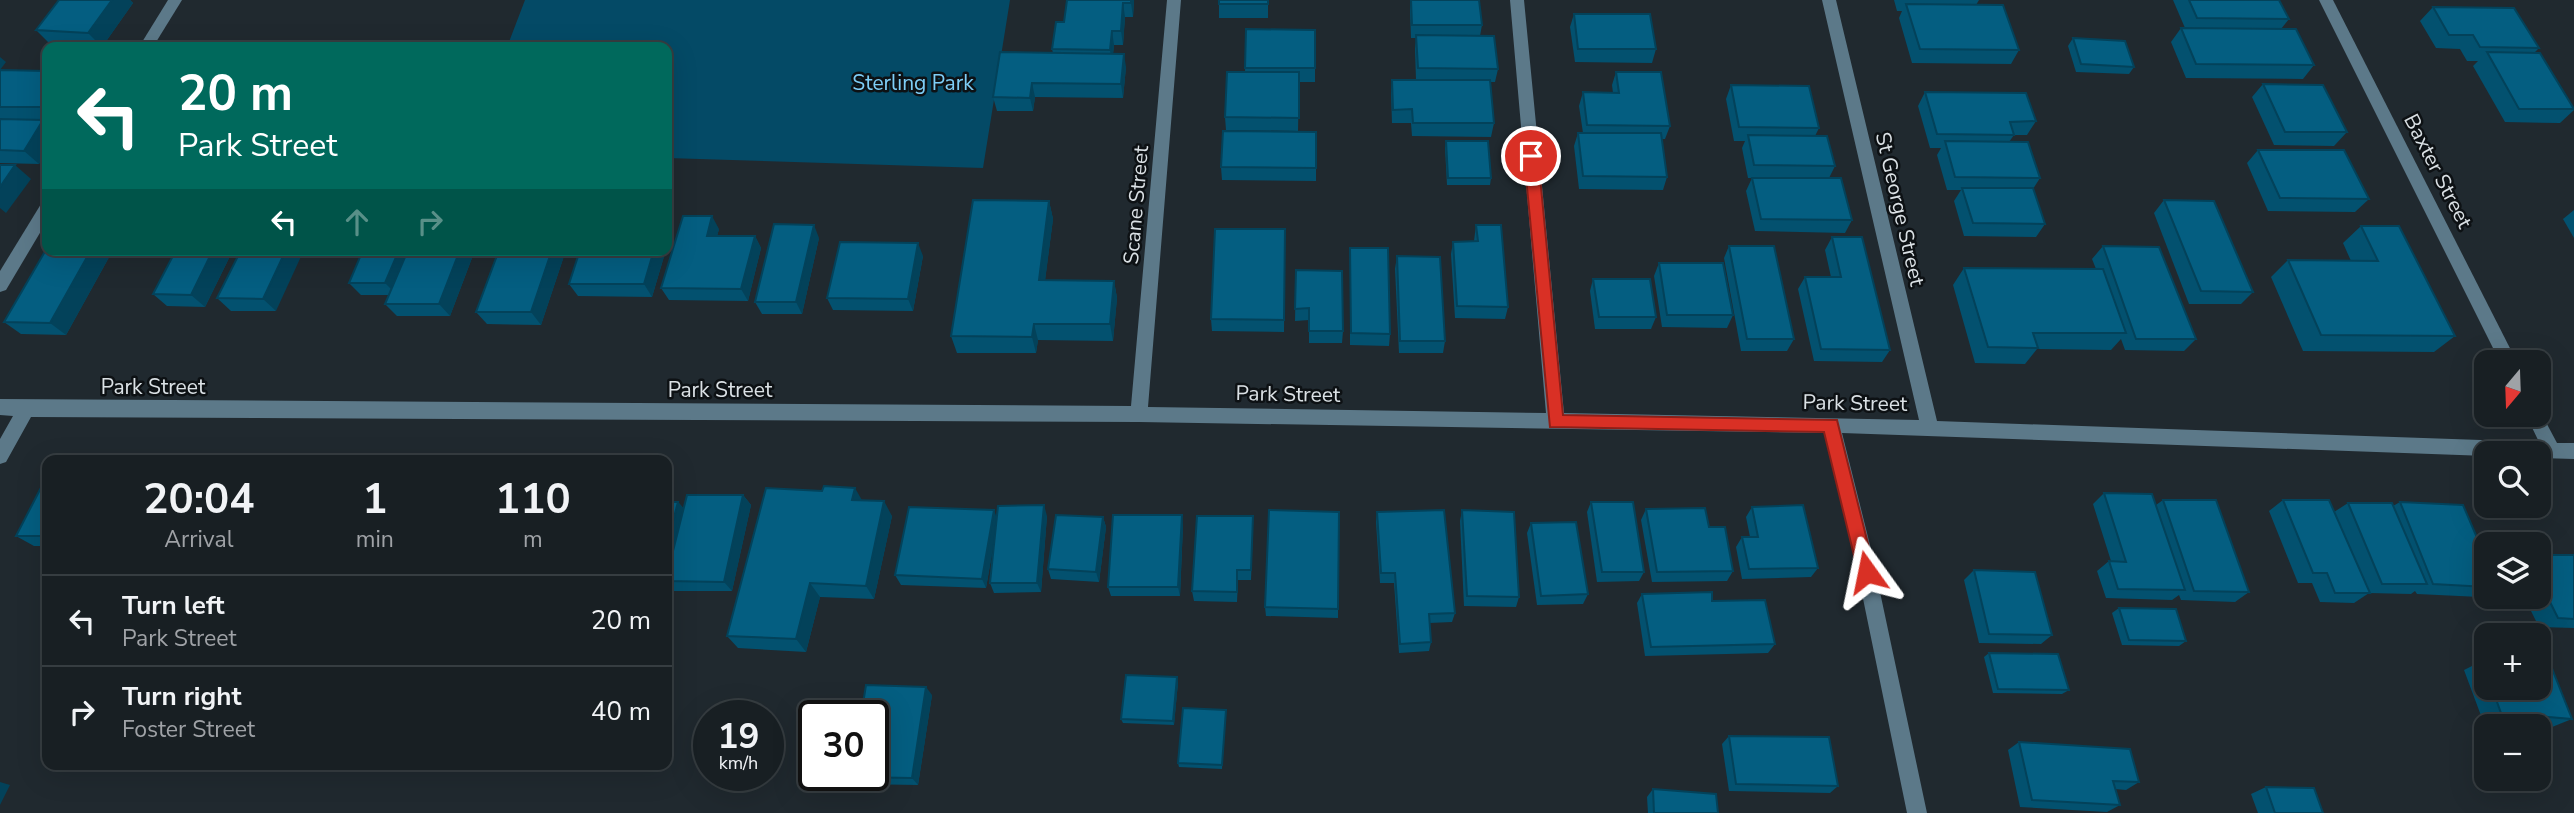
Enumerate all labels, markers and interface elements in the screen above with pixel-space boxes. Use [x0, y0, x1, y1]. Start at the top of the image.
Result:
text: 20 m [178, 60, 293, 127]
park label: Sterling Park [852, 69, 974, 97]
icon: left [63, 70, 154, 161]
street label: Baxter Street [2397, 109, 2479, 234]
text: Park Street [178, 124, 337, 167]
pin [1501, 126, 1561, 186]
street label: St George Street [1869, 129, 1931, 289]
icon: arrive [1512, 137, 1550, 175]
street label: Scane Street [1117, 144, 1155, 266]
icon: left [265, 203, 303, 241]
icon: ahead [338, 203, 376, 241]
icon: right [411, 203, 449, 241]
north arrow [2474, 350, 2552, 427]
map controls [2474, 350, 2551, 791]
street label: Park Street [101, 373, 206, 401]
street label: Park Street [668, 376, 773, 404]
street label: Park Street [1235, 379, 1341, 409]
street label: Park Street [1802, 388, 1908, 418]
button: search [2474, 441, 2551, 518]
text: 20:04 [143, 471, 254, 528]
text: 1 [362, 471, 387, 528]
text: 110 [495, 471, 571, 528]
text: Arrival [164, 524, 233, 555]
text: min [356, 524, 394, 555]
text: m [523, 524, 543, 555]
button: layers [2474, 532, 2551, 609]
position arrow [1830, 535, 1904, 609]
text: Turn left [122, 588, 225, 623]
icon: left [63, 602, 101, 640]
text: 20 m [591, 603, 651, 638]
text: Park Street [122, 623, 237, 654]
button: + [2474, 623, 2551, 700]
text: Turn right [122, 679, 241, 714]
icon: right [63, 693, 101, 731]
text: 40 m [591, 694, 651, 729]
speed limit sign: 30 [798, 700, 889, 791]
text: 19 [717, 713, 760, 760]
text: Foster Street [122, 714, 255, 745]
button: − [2474, 714, 2551, 791]
text: km/h [719, 751, 758, 775]

